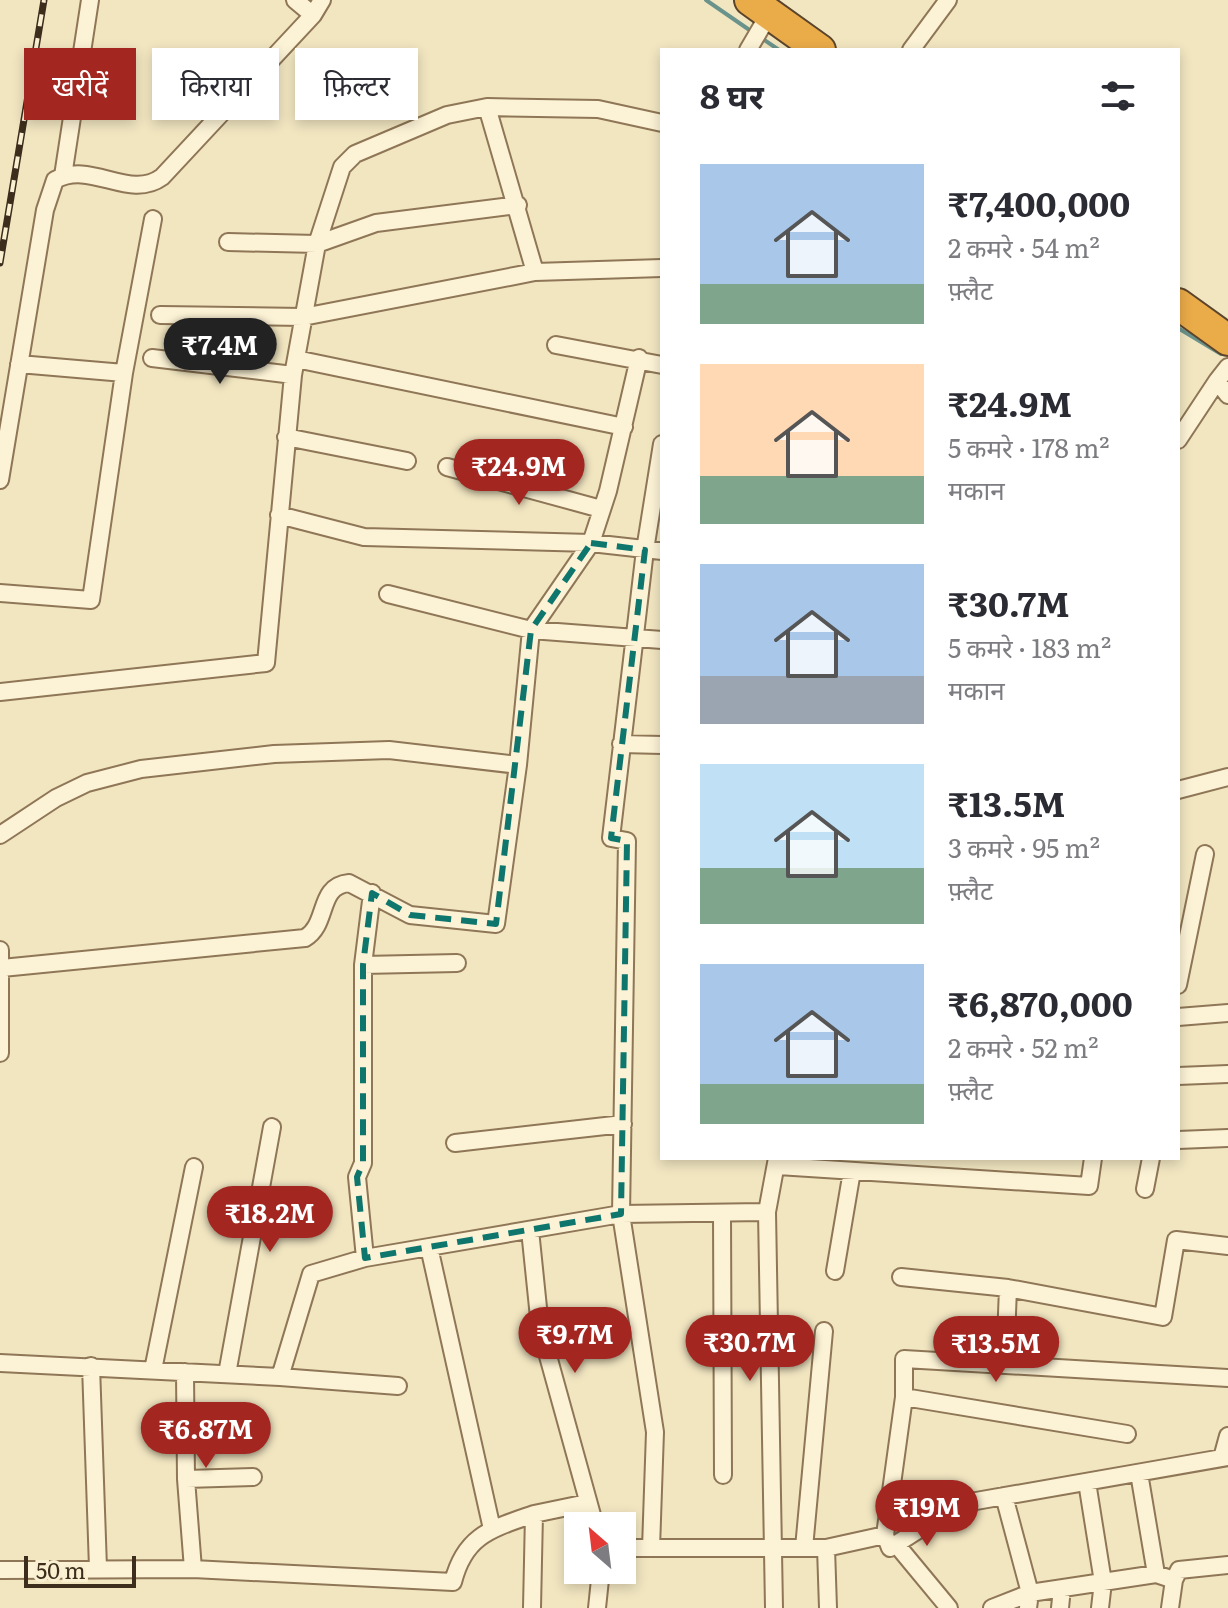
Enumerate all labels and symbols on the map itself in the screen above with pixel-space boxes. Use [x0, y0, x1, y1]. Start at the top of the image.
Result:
pin: ₹7.4M [164, 318, 276, 386]
pin: ₹24.9M [454, 439, 584, 507]
pin: ₹18.2M [205, 1186, 335, 1254]
pin: ₹9.7M [519, 1307, 631, 1375]
pin: ₹30.7M [685, 1315, 815, 1383]
pin: ₹13.5M [931, 1316, 1061, 1384]
pin: ₹6.87M [141, 1402, 271, 1470]
pin: ₹19M [880, 1480, 974, 1548]
north arrow [564, 1512, 636, 1584]
scale bar [24, 1552, 136, 1588]

